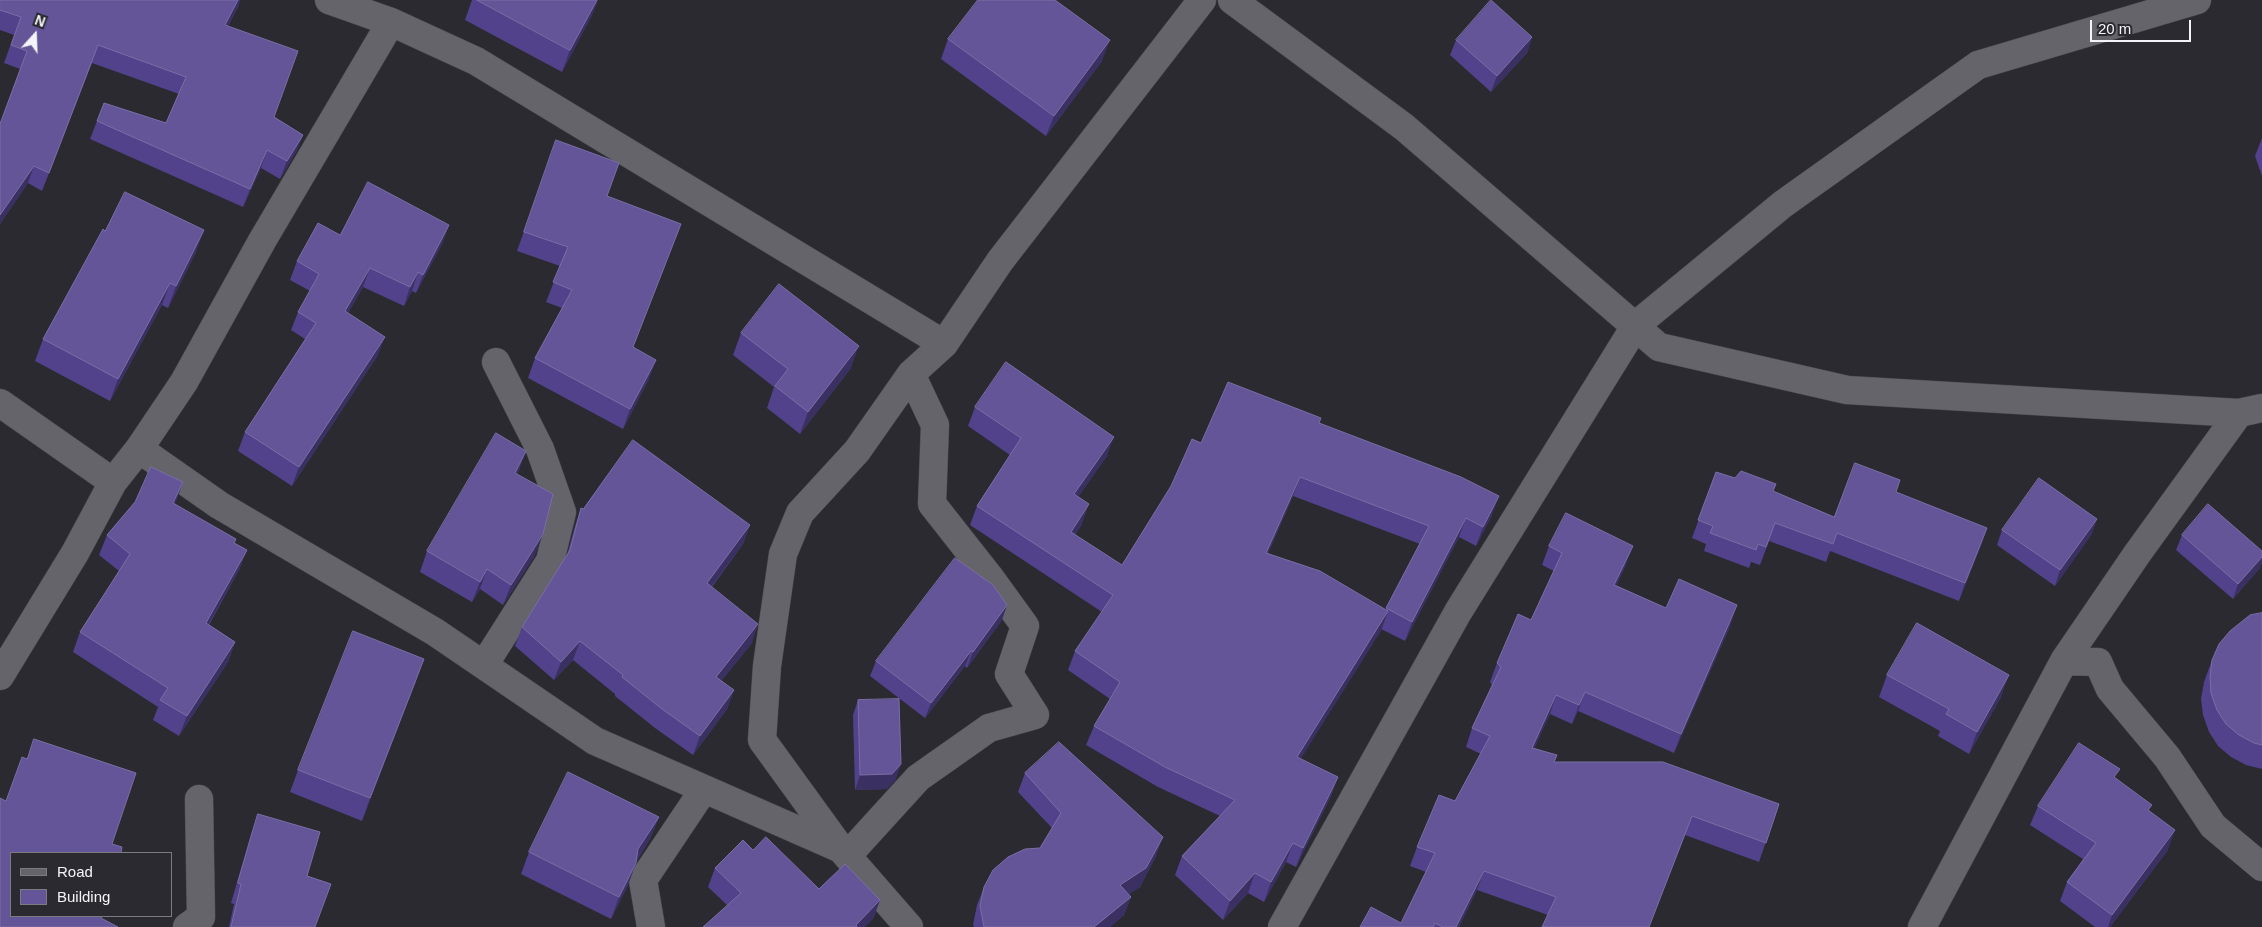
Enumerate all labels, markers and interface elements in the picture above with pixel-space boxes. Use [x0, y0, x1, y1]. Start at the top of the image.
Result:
north arrow [10, 10, 60, 60]
scale bar [2092, 10, 2193, 42]
text: N [33, 12, 48, 30]
text: 20 m [2098, 20, 2131, 37]
legend [10, 852, 172, 917]
text: Road [57, 863, 93, 880]
text: Building [57, 888, 110, 905]

